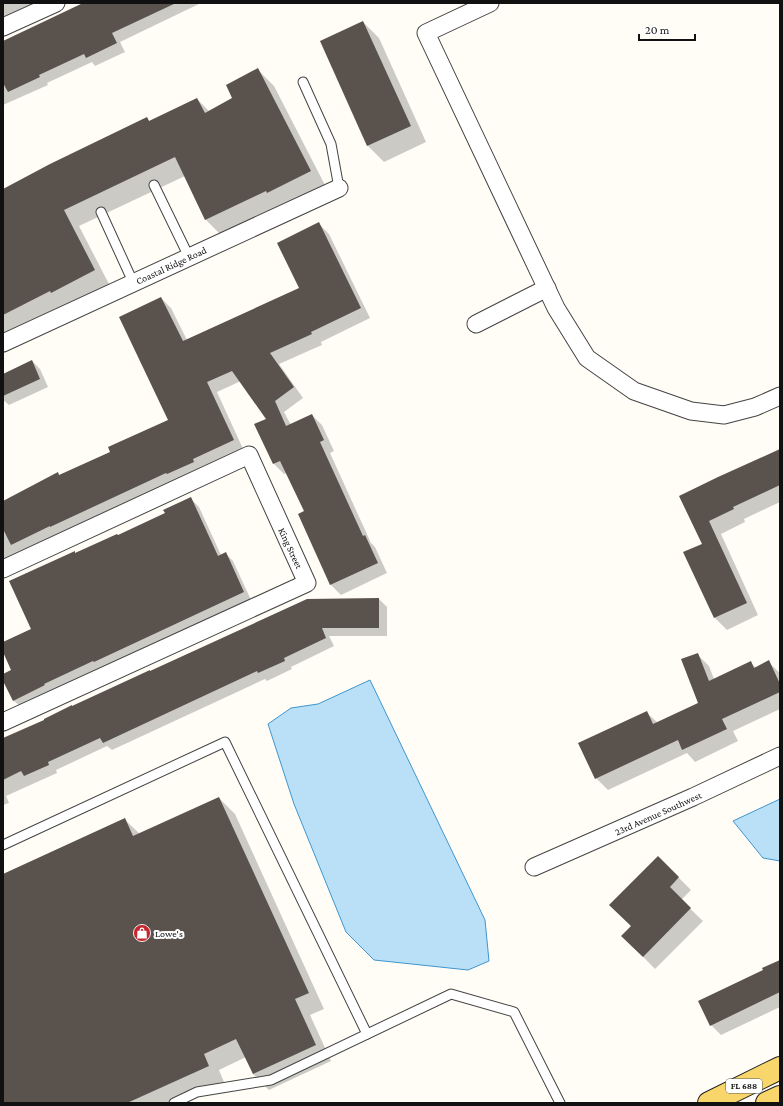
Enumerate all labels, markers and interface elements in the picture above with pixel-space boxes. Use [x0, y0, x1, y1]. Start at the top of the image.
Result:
scale bar [639, 16, 695, 42]
text: 20 m [645, 23, 670, 37]
street label: Coastal Ridge Road [134, 244, 209, 287]
street label: King Street [276, 526, 305, 571]
street label: 23rd Avenue Southwest [613, 789, 704, 838]
shop icon: Lowe's [132, 923, 152, 943]
place label: Lowe's [155, 928, 183, 939]
road number: FL 688 [726, 1079, 762, 1093]

